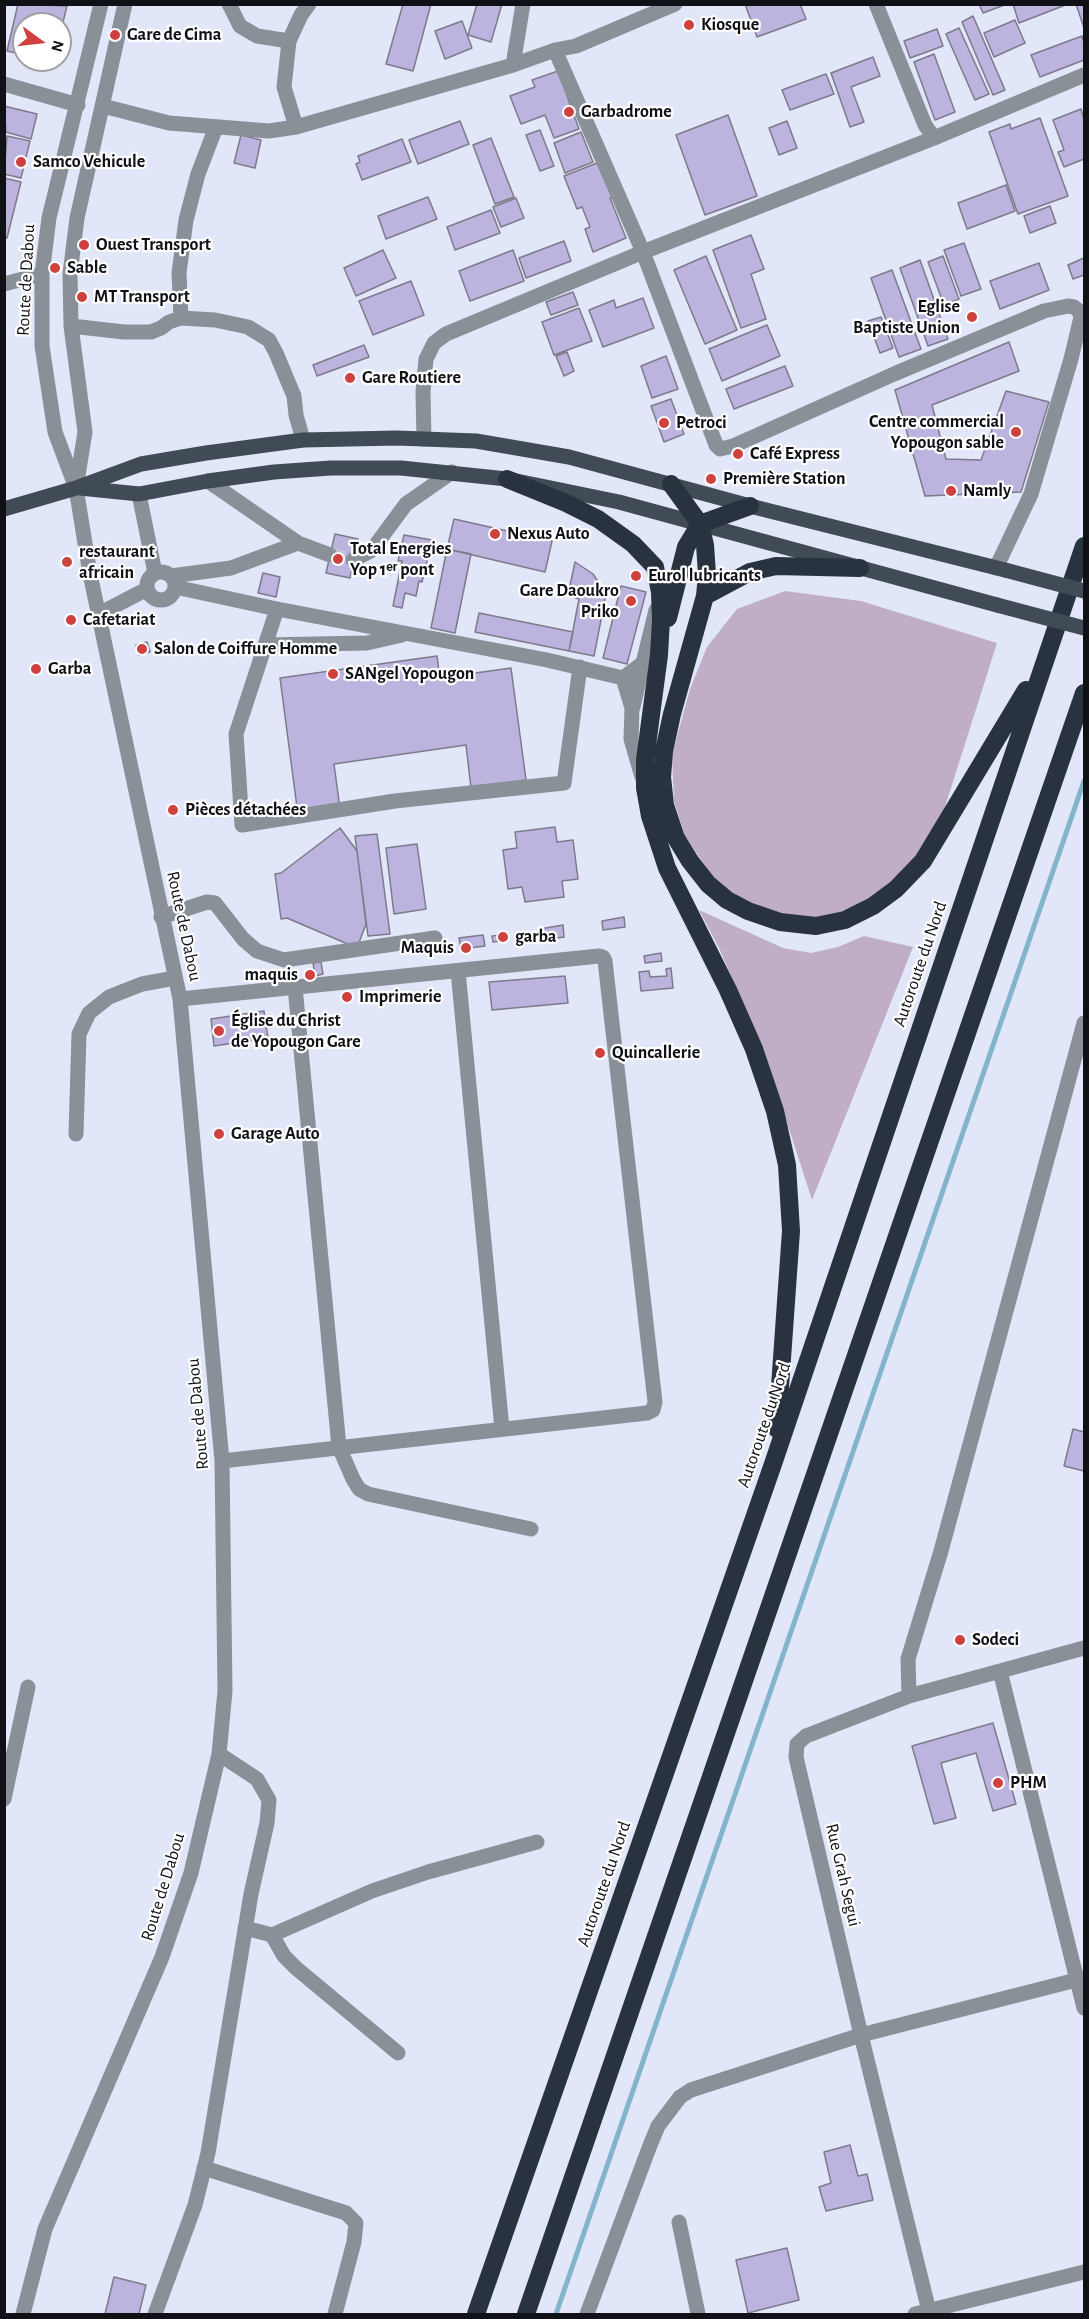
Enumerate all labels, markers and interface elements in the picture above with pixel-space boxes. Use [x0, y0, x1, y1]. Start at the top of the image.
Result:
north arrow [12, 12, 72, 72]
place label: Kiosque [701, 14, 759, 36]
marker: Kiosque [682, 18, 696, 32]
place label: Gare de Cima [127, 24, 221, 46]
marker: Gare de Cima [108, 28, 122, 42]
text: N [48, 39, 67, 54]
place label: Garbadrome [581, 101, 672, 123]
marker: Garbadrome [562, 105, 576, 119]
place label: Samco Vehicule [33, 151, 145, 173]
marker: Samco Vehicule [14, 155, 28, 169]
street label: Route de Dabou [12, 224, 40, 336]
place label: Ouest Transport [96, 234, 211, 256]
marker: Ouest Transport [77, 238, 91, 252]
place label: Sable [67, 257, 107, 279]
marker: Sable [48, 261, 62, 275]
place label: MT Transport [94, 286, 190, 308]
marker: MT Transport [75, 290, 89, 304]
place label: Eglise Baptiste Union [853, 296, 960, 338]
marker: Eglise Baptiste Union [965, 310, 979, 324]
place label: Gare Routiere [362, 367, 461, 389]
marker: Gare Routiere [343, 371, 357, 385]
place label: Centre commercial Yopougon sable [869, 411, 1004, 454]
place label: Petroci [676, 412, 727, 434]
marker: Petroci [657, 416, 671, 430]
marker: Centre commercial Yopougon sable [1009, 425, 1023, 439]
place label: Café Express [750, 443, 840, 465]
marker: Café Express [731, 447, 745, 461]
place label: Première Station [723, 468, 846, 490]
marker: Première Station [704, 472, 718, 486]
place label: Namly [963, 480, 1011, 502]
marker: Namly [944, 484, 958, 498]
place label: Nexus Auto [507, 523, 590, 545]
marker: Nexus Auto [488, 527, 502, 541]
place label: Total Energies Yop 1ᵉʳ pont [350, 538, 451, 580]
place label: restaurant africain [79, 541, 155, 584]
marker: Total Energies Yop 1ᵉʳ pont [331, 552, 345, 566]
marker: restaurant africain [60, 555, 74, 569]
place label: Eurol lubricants [648, 565, 761, 587]
marker: Eurol lubricants [629, 569, 643, 583]
place label: Gare Daoukro Priko [520, 580, 619, 622]
marker: Gare Daoukro Priko [624, 594, 638, 608]
place label: Cafetariat [83, 609, 155, 631]
marker: Cafetariat [64, 613, 78, 627]
place label: Salon de Coiffure Homme [154, 638, 337, 660]
marker: Salon de Coiffure Homme [135, 642, 149, 656]
place label: Garba [48, 658, 91, 680]
marker: Garba [29, 662, 43, 676]
place label: SANgel Yopougon [345, 663, 474, 685]
marker: SANgel Yopougon [326, 667, 340, 681]
place label: Pièces détachées [185, 799, 306, 821]
marker: Pièces détachées [166, 803, 180, 817]
street label: Route de Dabou [162, 869, 206, 983]
street label: Autoroute du Nord [888, 898, 952, 1030]
place label: garba [515, 926, 557, 948]
marker: garba [496, 930, 510, 944]
place label: Maquis [401, 937, 454, 959]
marker: Maquis [459, 941, 473, 955]
place label: maquis [244, 964, 298, 986]
marker: maquis [303, 968, 317, 982]
place label: Imprimerie [359, 986, 441, 1008]
marker: Imprimerie [340, 990, 354, 1004]
place label: Église du Christ de Yopougon Gare [231, 1010, 361, 1052]
marker: Église du Christ de Yopougon Gare [212, 1024, 226, 1038]
place label: Quincallerie [612, 1042, 700, 1064]
marker: Quincallerie [593, 1046, 607, 1060]
place label: Garage Auto [231, 1123, 320, 1145]
marker: Garage Auto [212, 1127, 226, 1141]
street label: Route de Dabou [182, 1357, 214, 1471]
street label: Autoroute du Nord [732, 1359, 796, 1491]
place label: Sodeci [972, 1629, 1019, 1651]
marker: Sodeci [953, 1633, 967, 1647]
place label: PHM [1010, 1772, 1047, 1794]
marker: PHM [991, 1776, 1005, 1790]
street label: Autoroute du Nord [572, 1818, 636, 1950]
street label: Rue Grah Segui [821, 1821, 865, 1929]
street label: Route de Dabou [136, 1830, 190, 1944]

